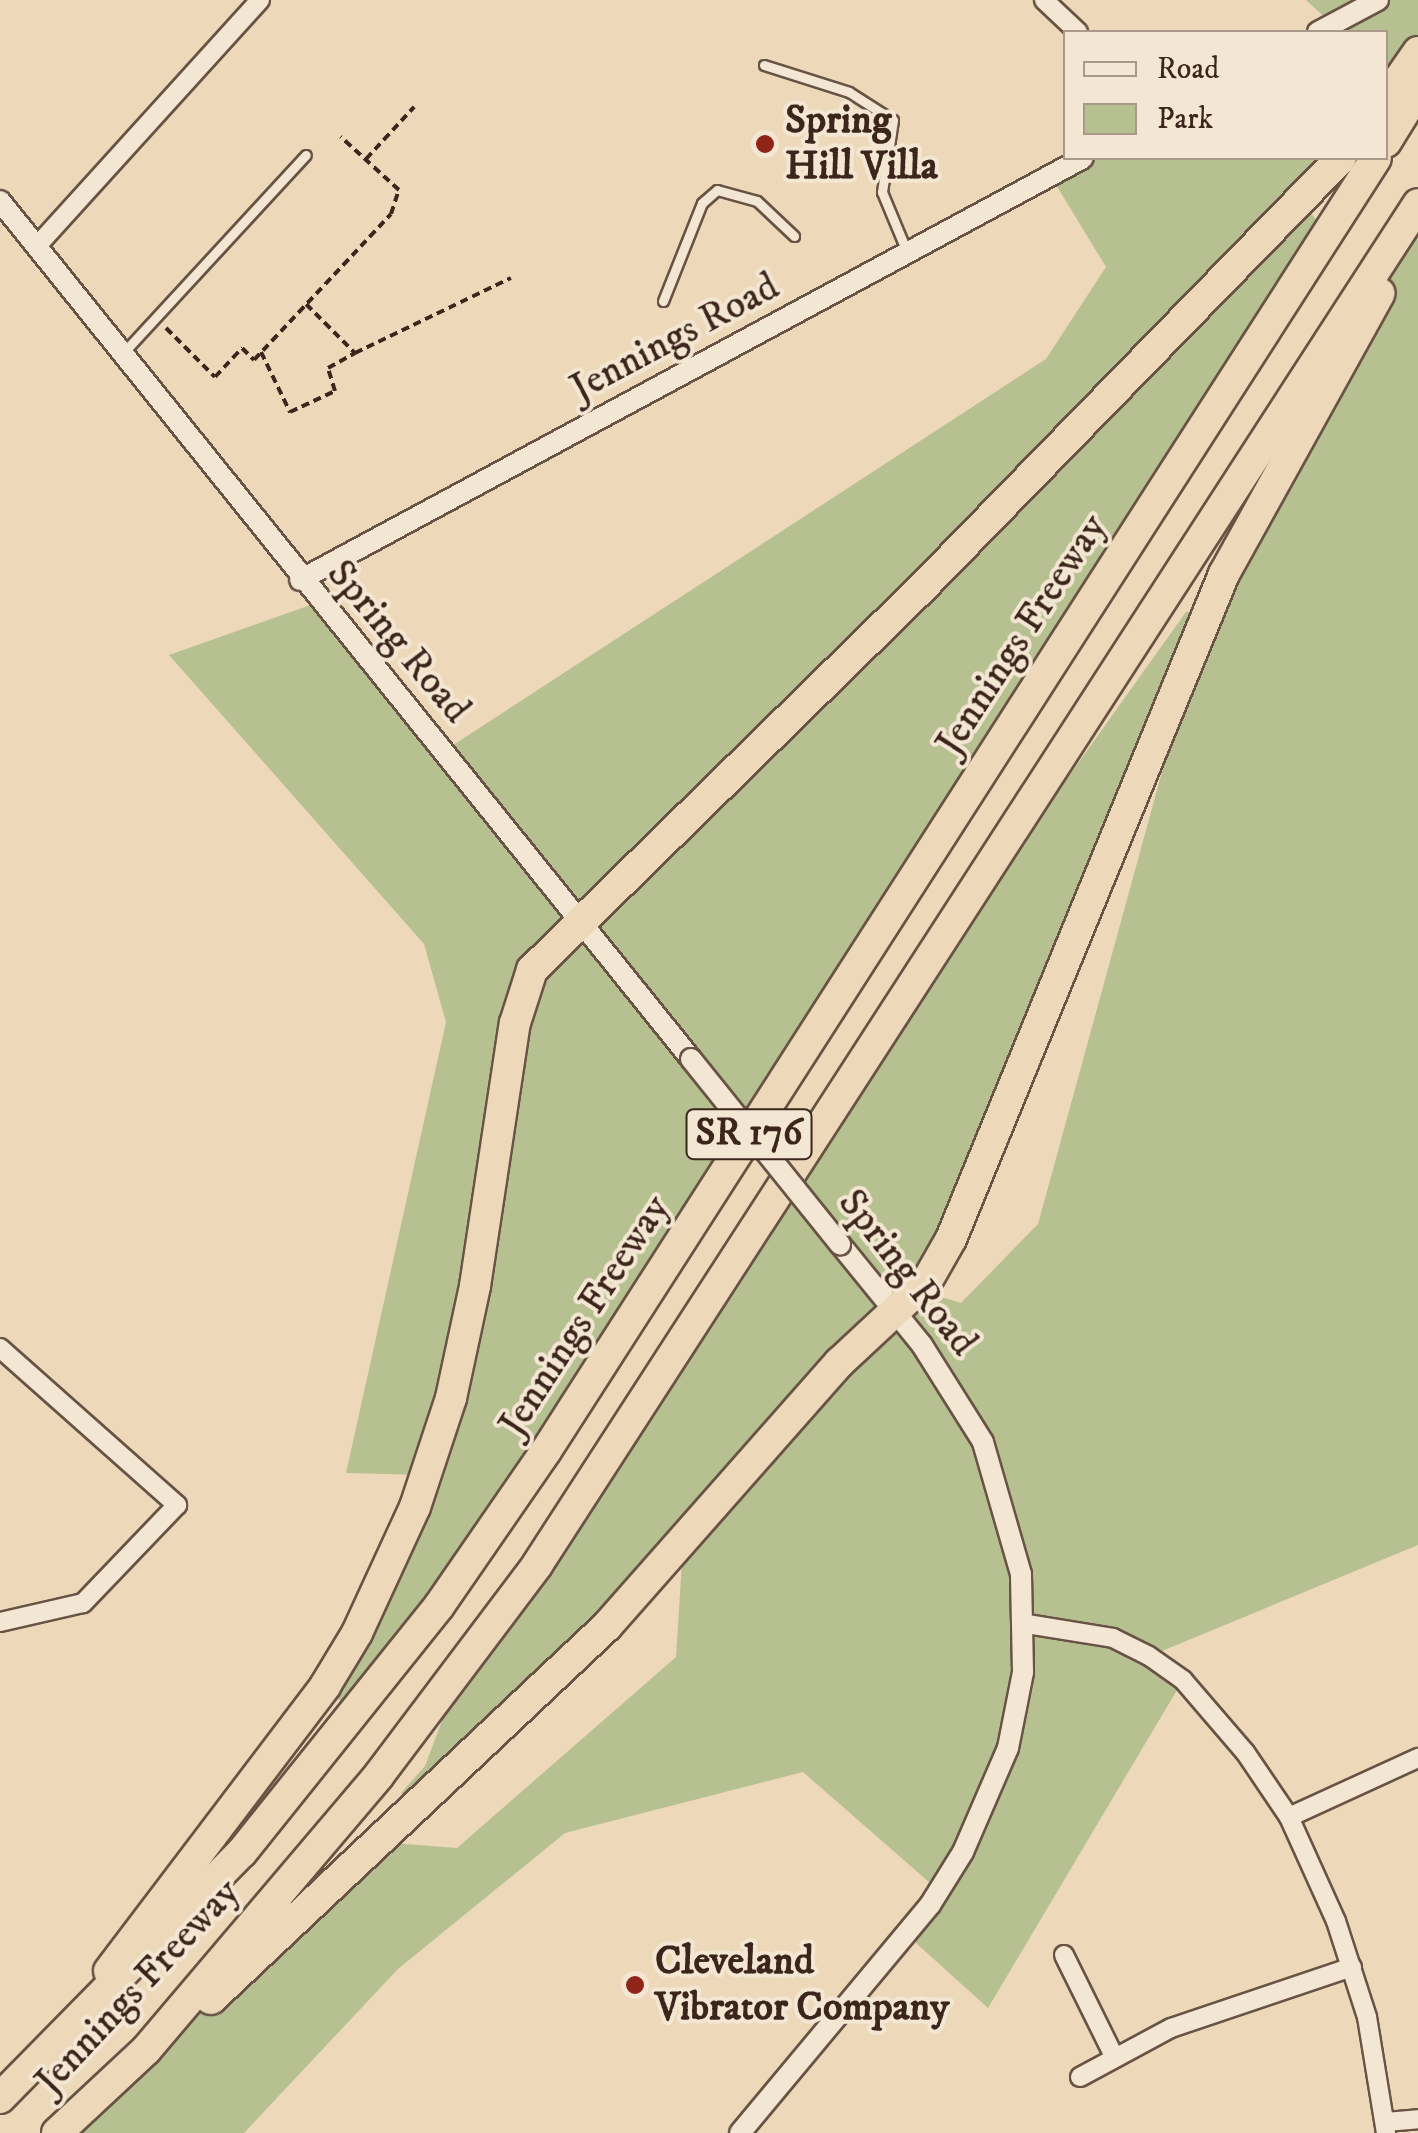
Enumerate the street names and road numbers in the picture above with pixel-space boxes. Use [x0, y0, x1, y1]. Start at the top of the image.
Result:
street label: Jennings Road [563, 263, 787, 413]
street label: Jennings Freeway [926, 505, 1118, 765]
street label: Spring Road [316, 551, 480, 733]
road number: SR 176 [684, 1101, 814, 1167]
street label: Spring Road [827, 1180, 987, 1366]
street label: Jennings Freeway [489, 1186, 681, 1446]
street label: Jennings Freeway [26, 1869, 250, 2105]

